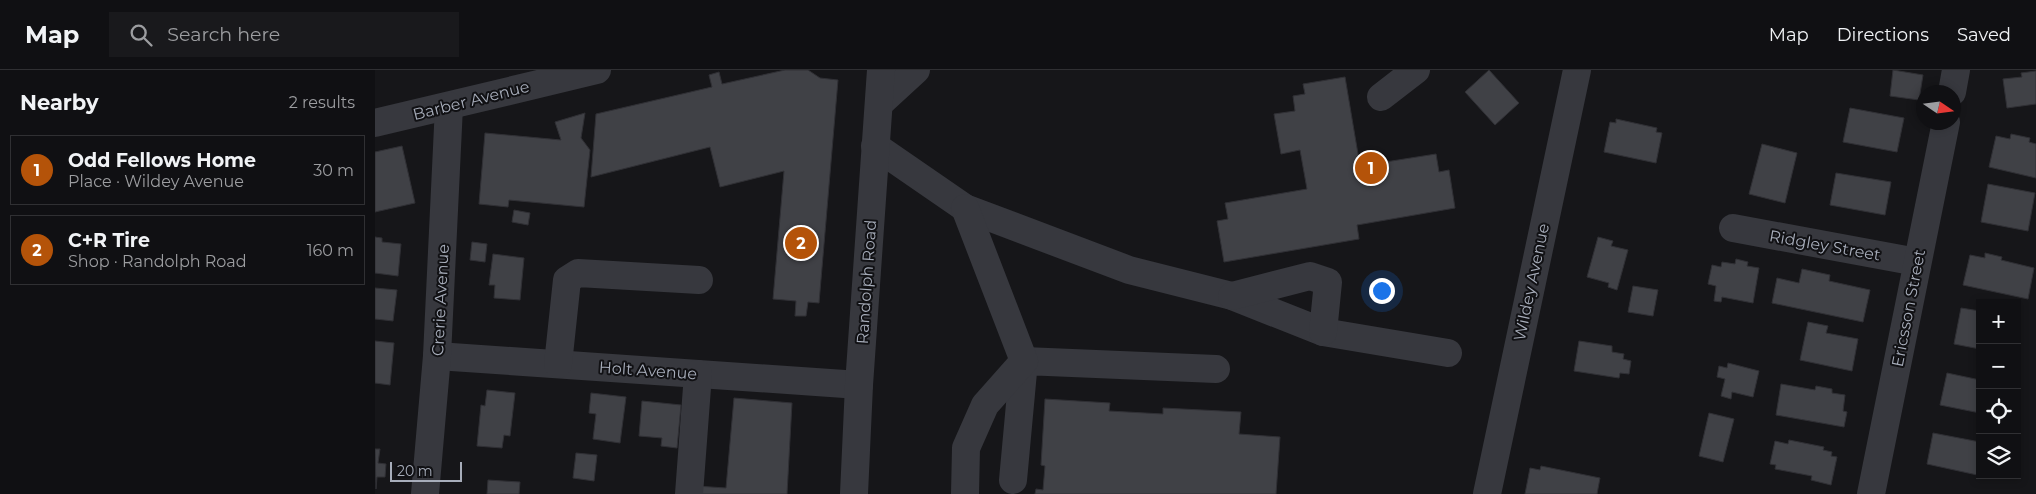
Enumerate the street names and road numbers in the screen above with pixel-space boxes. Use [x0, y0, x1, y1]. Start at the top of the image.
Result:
street label: Barber Avenue [411, 77, 531, 124]
street label: Randolph Road [853, 219, 880, 345]
street label: Wildey Avenue [1510, 222, 1553, 343]
street label: Ridgley Street [1768, 226, 1883, 265]
street label: Crerie Avenue [428, 244, 453, 356]
street label: Ericsson Street [1888, 247, 1929, 368]
street label: Holt Avenue [598, 358, 698, 383]

